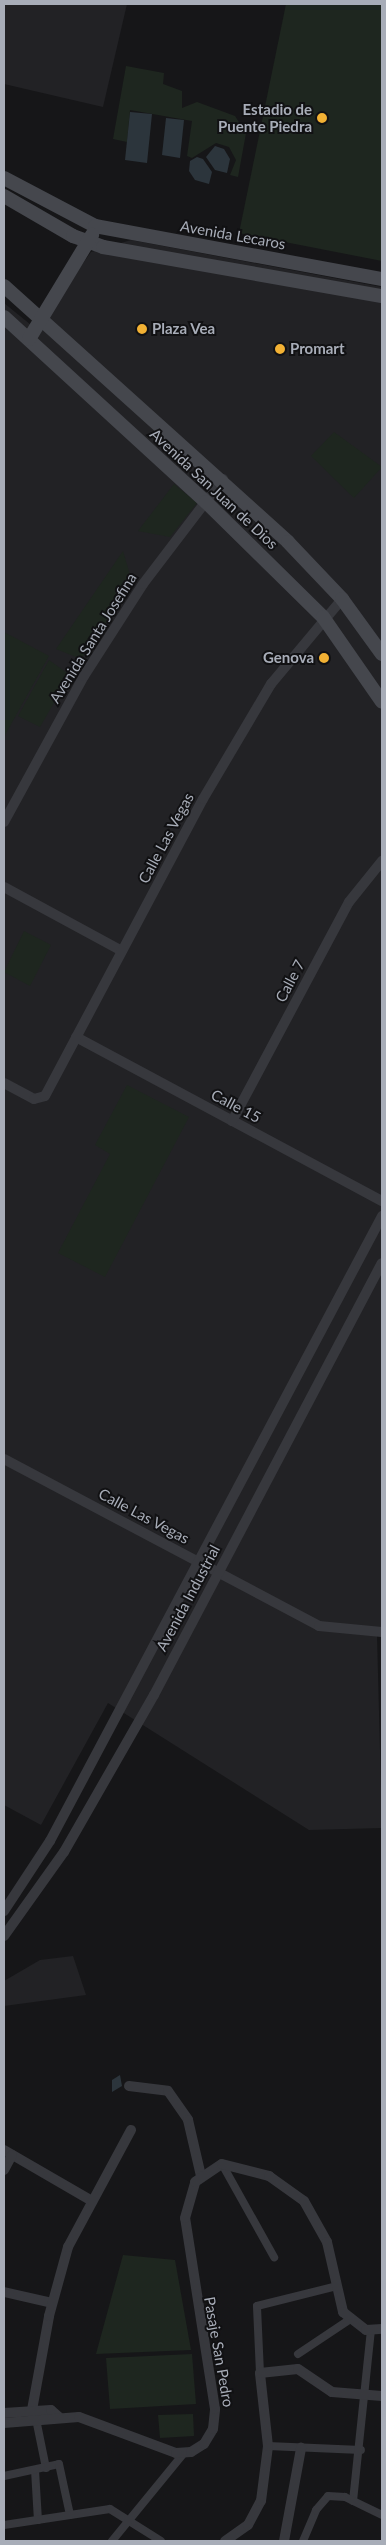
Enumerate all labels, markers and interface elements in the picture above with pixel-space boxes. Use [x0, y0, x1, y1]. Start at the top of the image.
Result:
place label: Estadio de Puente Piedra [218, 100, 312, 135]
marker: Estadio de Puente Piedra [316, 112, 328, 124]
street label: Avenida Lecaros [179, 217, 287, 253]
place label: Plaza Vea [152, 320, 216, 338]
marker: Plaza Vea [136, 323, 148, 335]
place label: Promart [290, 340, 345, 358]
marker: Promart [274, 343, 286, 355]
street label: Avenida San Juan de Dios [146, 425, 282, 553]
street label: Avenida Santa Josefina [46, 569, 140, 707]
place label: Genova [263, 649, 314, 667]
marker: Genova [318, 652, 330, 664]
street label: Calle Las Vegas [134, 789, 198, 887]
street label: Calle 7 [271, 957, 309, 1005]
street label: Calle 15 [208, 1085, 264, 1127]
street label: Calle Las Vegas [95, 1484, 193, 1548]
street label: Avenida Industrial [152, 1542, 224, 1654]
street label: Pasaje San Pedro [200, 2295, 238, 2409]

